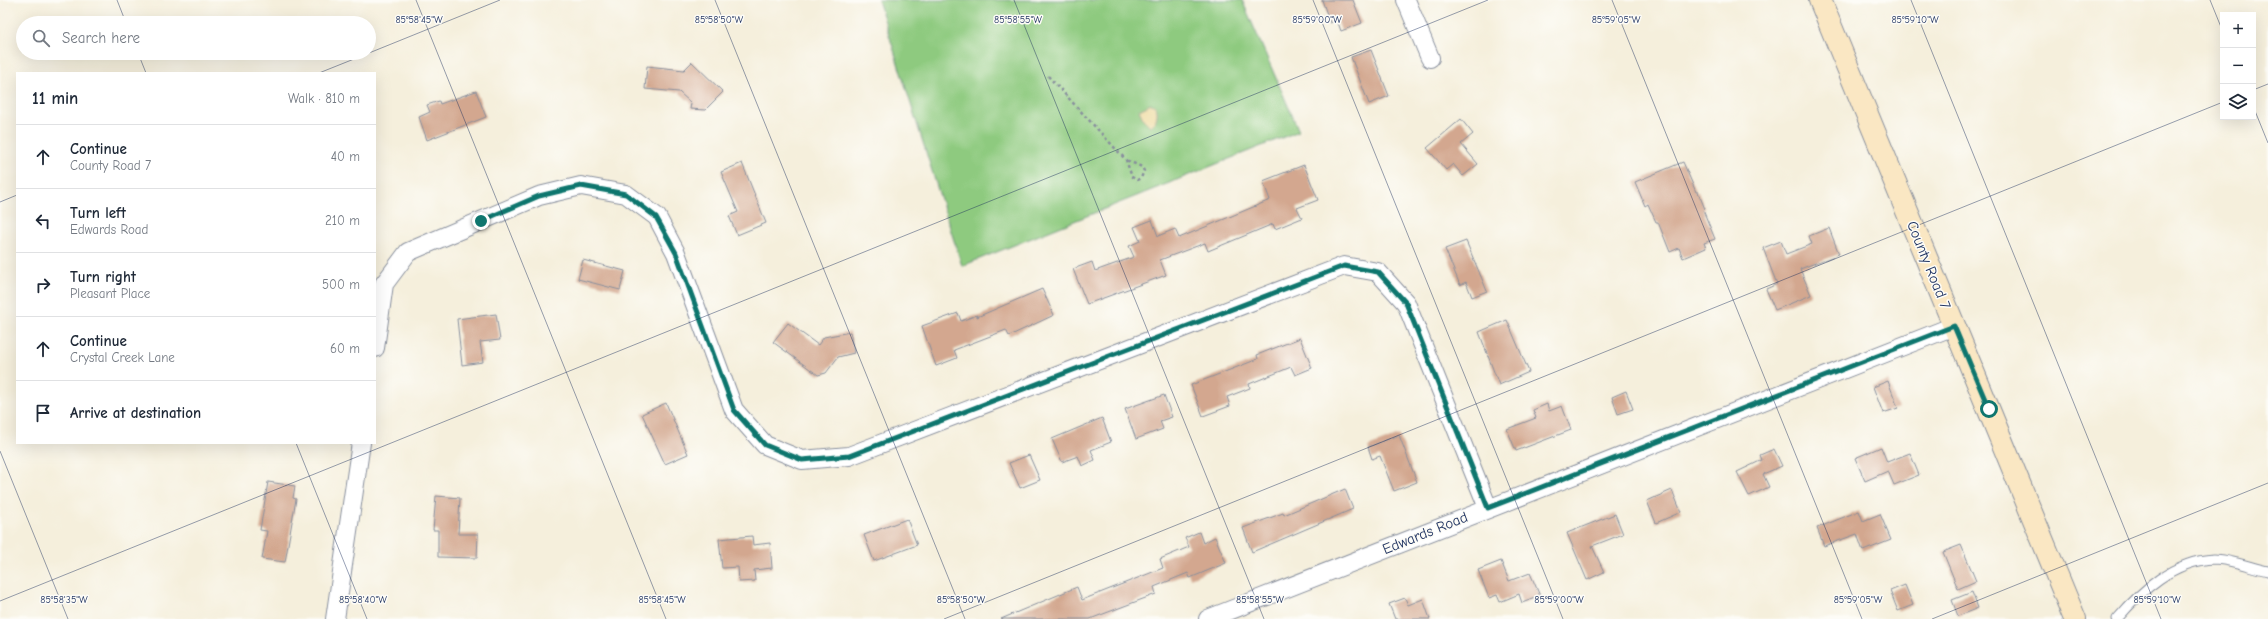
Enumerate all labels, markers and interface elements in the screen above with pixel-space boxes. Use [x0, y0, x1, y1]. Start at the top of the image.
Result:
map controls [2220, 12, 2256, 120]
button: + [2220, 12, 2256, 48]
text: 85°58'45"W [395, 14, 443, 26]
text: 85°58'50"W [695, 14, 744, 26]
text: 85°58'55"W [994, 14, 1042, 26]
text: 85°59'00"W [1292, 14, 1342, 26]
text: 85°59'05"W [1592, 14, 1641, 26]
text: 85°59'10"W [1891, 14, 1939, 26]
search box [16, 16, 376, 60]
icon: search [30, 27, 52, 49]
text: Search here [62, 29, 140, 47]
button: − [2220, 48, 2256, 84]
button: layers [2220, 84, 2256, 120]
text: 11 min [32, 89, 78, 108]
text: Walk · 810 m [288, 91, 360, 106]
text: Continue [70, 140, 127, 158]
icon: ahead [32, 146, 54, 168]
text: 40 m [331, 149, 360, 164]
text: County Road 7 [70, 158, 151, 173]
text: Turn left [70, 204, 126, 222]
icon: left [32, 210, 54, 232]
route end [472, 212, 490, 230]
text: 210 m [325, 213, 360, 228]
street label: County Road 7 [1903, 218, 1955, 312]
text: Edwards Road [70, 222, 148, 237]
text: Turn right [70, 268, 136, 286]
icon: right [32, 274, 54, 296]
text: 500 m [322, 277, 360, 292]
text: Pleasant Place [70, 286, 150, 301]
text: Continue [70, 332, 127, 350]
icon: ahead [32, 338, 54, 360]
text: 60 m [330, 341, 360, 356]
text: Crystal Creek Lane [70, 350, 175, 365]
route start [1980, 400, 1998, 418]
icon: arrive [32, 402, 54, 424]
text: Arrive at destination [70, 404, 201, 422]
street label: Edwards Road [1380, 508, 1470, 558]
text: 85°58'35"W [40, 594, 88, 606]
text: 85°58'40"W [339, 594, 387, 606]
text: 85°58'45"W [638, 594, 686, 606]
text: 85°58'50"W [937, 594, 986, 606]
text: 85°58'55"W [1236, 594, 1284, 606]
text: 85°59'00"W [1534, 594, 1584, 606]
text: 85°59'05"W [1834, 594, 1883, 606]
text: 85°59'10"W [2133, 594, 2181, 606]

